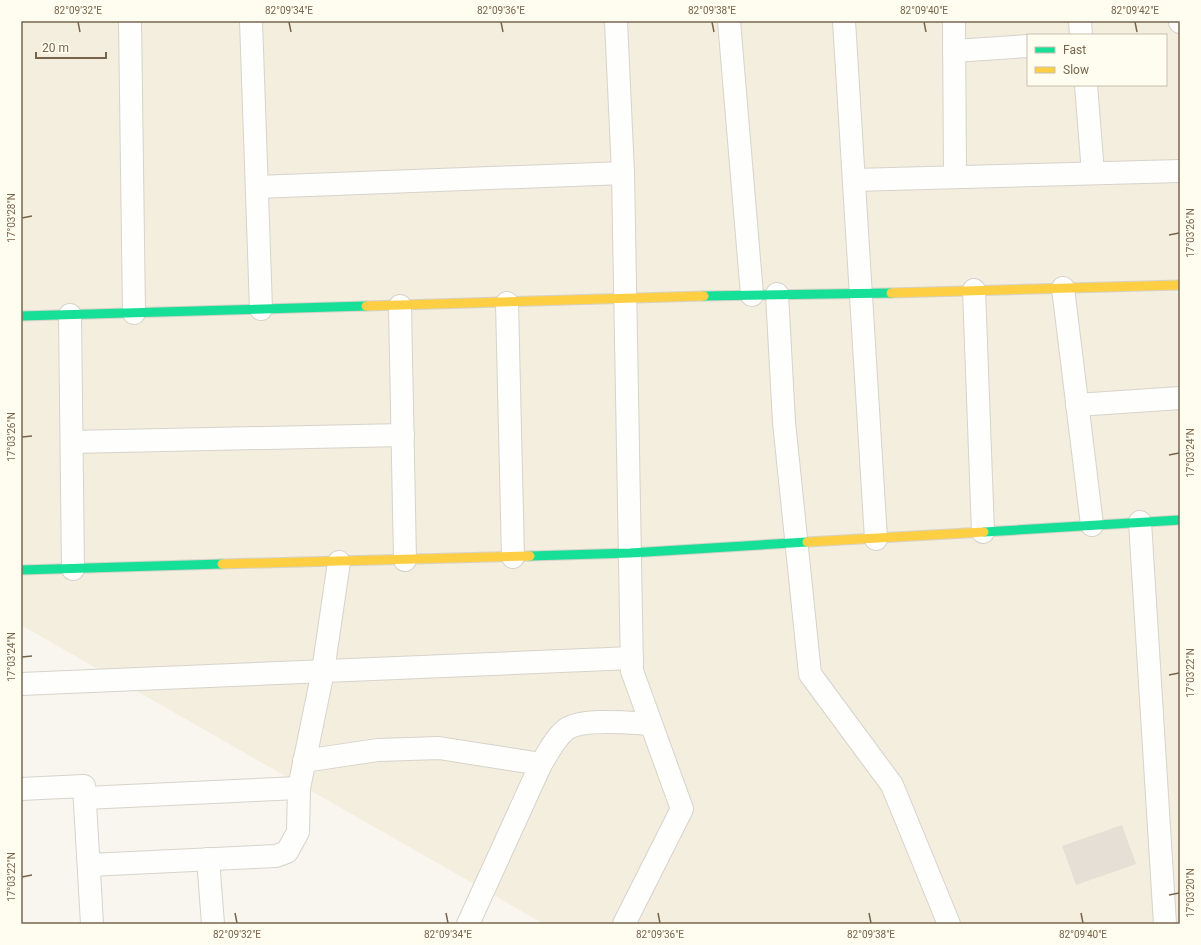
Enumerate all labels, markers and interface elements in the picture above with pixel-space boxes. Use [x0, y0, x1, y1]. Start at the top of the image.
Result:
text: 82°09'32"E [54, 5, 102, 16]
text: 82°09'34"E [265, 5, 313, 16]
text: 82°09'36"E [477, 5, 525, 16]
text: 82°09'38"E [688, 5, 736, 16]
text: 82°09'40"E [900, 5, 948, 16]
text: 82°09'42"E [1111, 5, 1159, 16]
scale bar [36, 34, 106, 60]
legend [1027, 34, 1167, 86]
text: 20 m [42, 41, 69, 55]
text: Fast [1063, 43, 1086, 57]
text: Slow [1063, 63, 1089, 77]
text: 17°03'28"N [6, 193, 17, 243]
text: 17°03'26"N [1185, 208, 1196, 258]
text: 17°03'26"N [6, 412, 17, 462]
text: 17°03'24"N [1185, 428, 1196, 478]
text: 17°03'24"N [6, 632, 17, 682]
text: 17°03'22"N [1185, 648, 1196, 698]
text: 17°03'22"N [6, 852, 17, 902]
text: 17°03'20"N [1185, 868, 1196, 918]
text: 82°09'32"E [213, 929, 261, 940]
text: 82°09'34"E [424, 929, 472, 940]
text: 82°09'36"E [636, 929, 684, 940]
text: 82°09'38"E [847, 929, 895, 940]
text: 82°09'40"E [1059, 929, 1107, 940]

